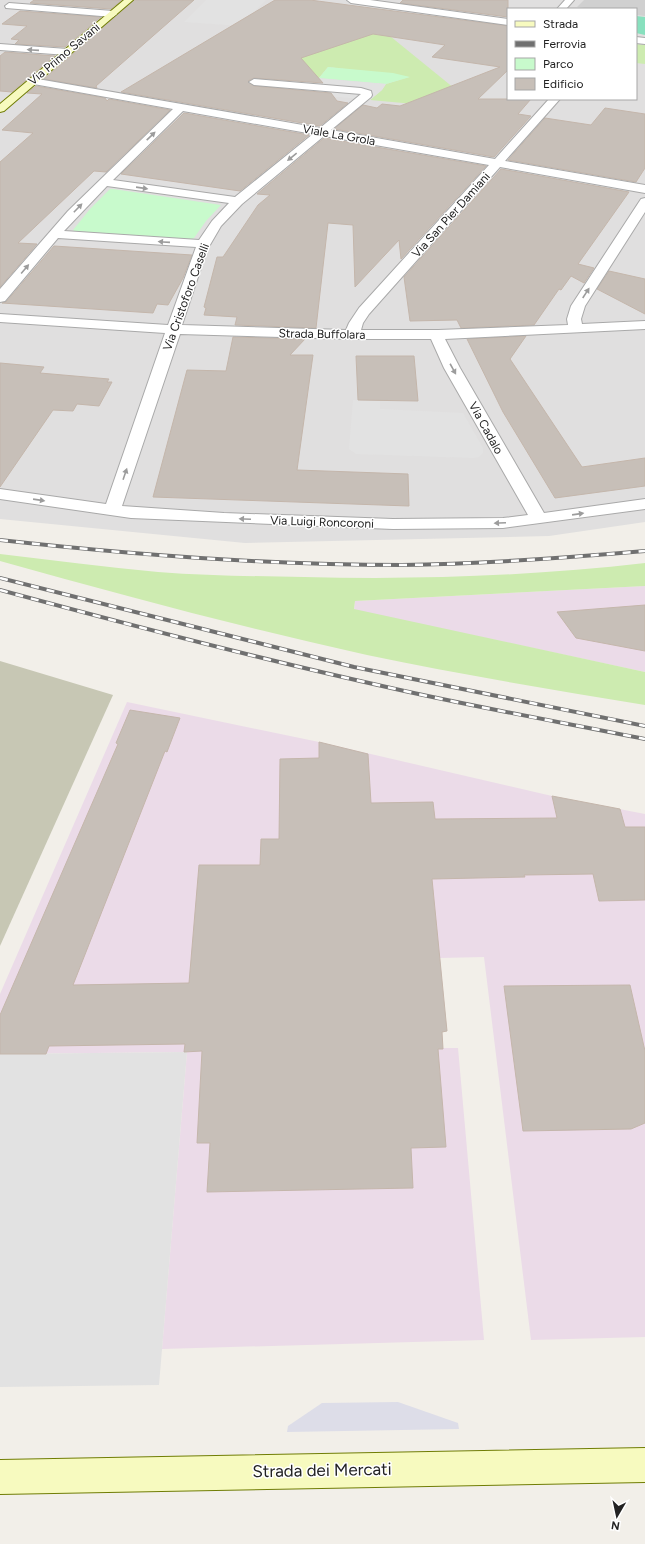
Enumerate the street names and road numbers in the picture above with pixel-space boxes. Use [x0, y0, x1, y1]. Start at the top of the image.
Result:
street label: Via Primo Savani [25, 20, 103, 88]
street label: Viale La Grola [302, 122, 376, 148]
street label: Via San Pier Damiani [409, 170, 493, 260]
street label: Via Cristoforo Caselli [160, 241, 212, 353]
street label: Strada Buffolara [278, 326, 366, 342]
street label: Via Cadalo [466, 399, 506, 457]
street label: Via Luigi Roncoroni [270, 513, 374, 531]
street label: Strada dei Mercati [252, 1459, 392, 1481]

